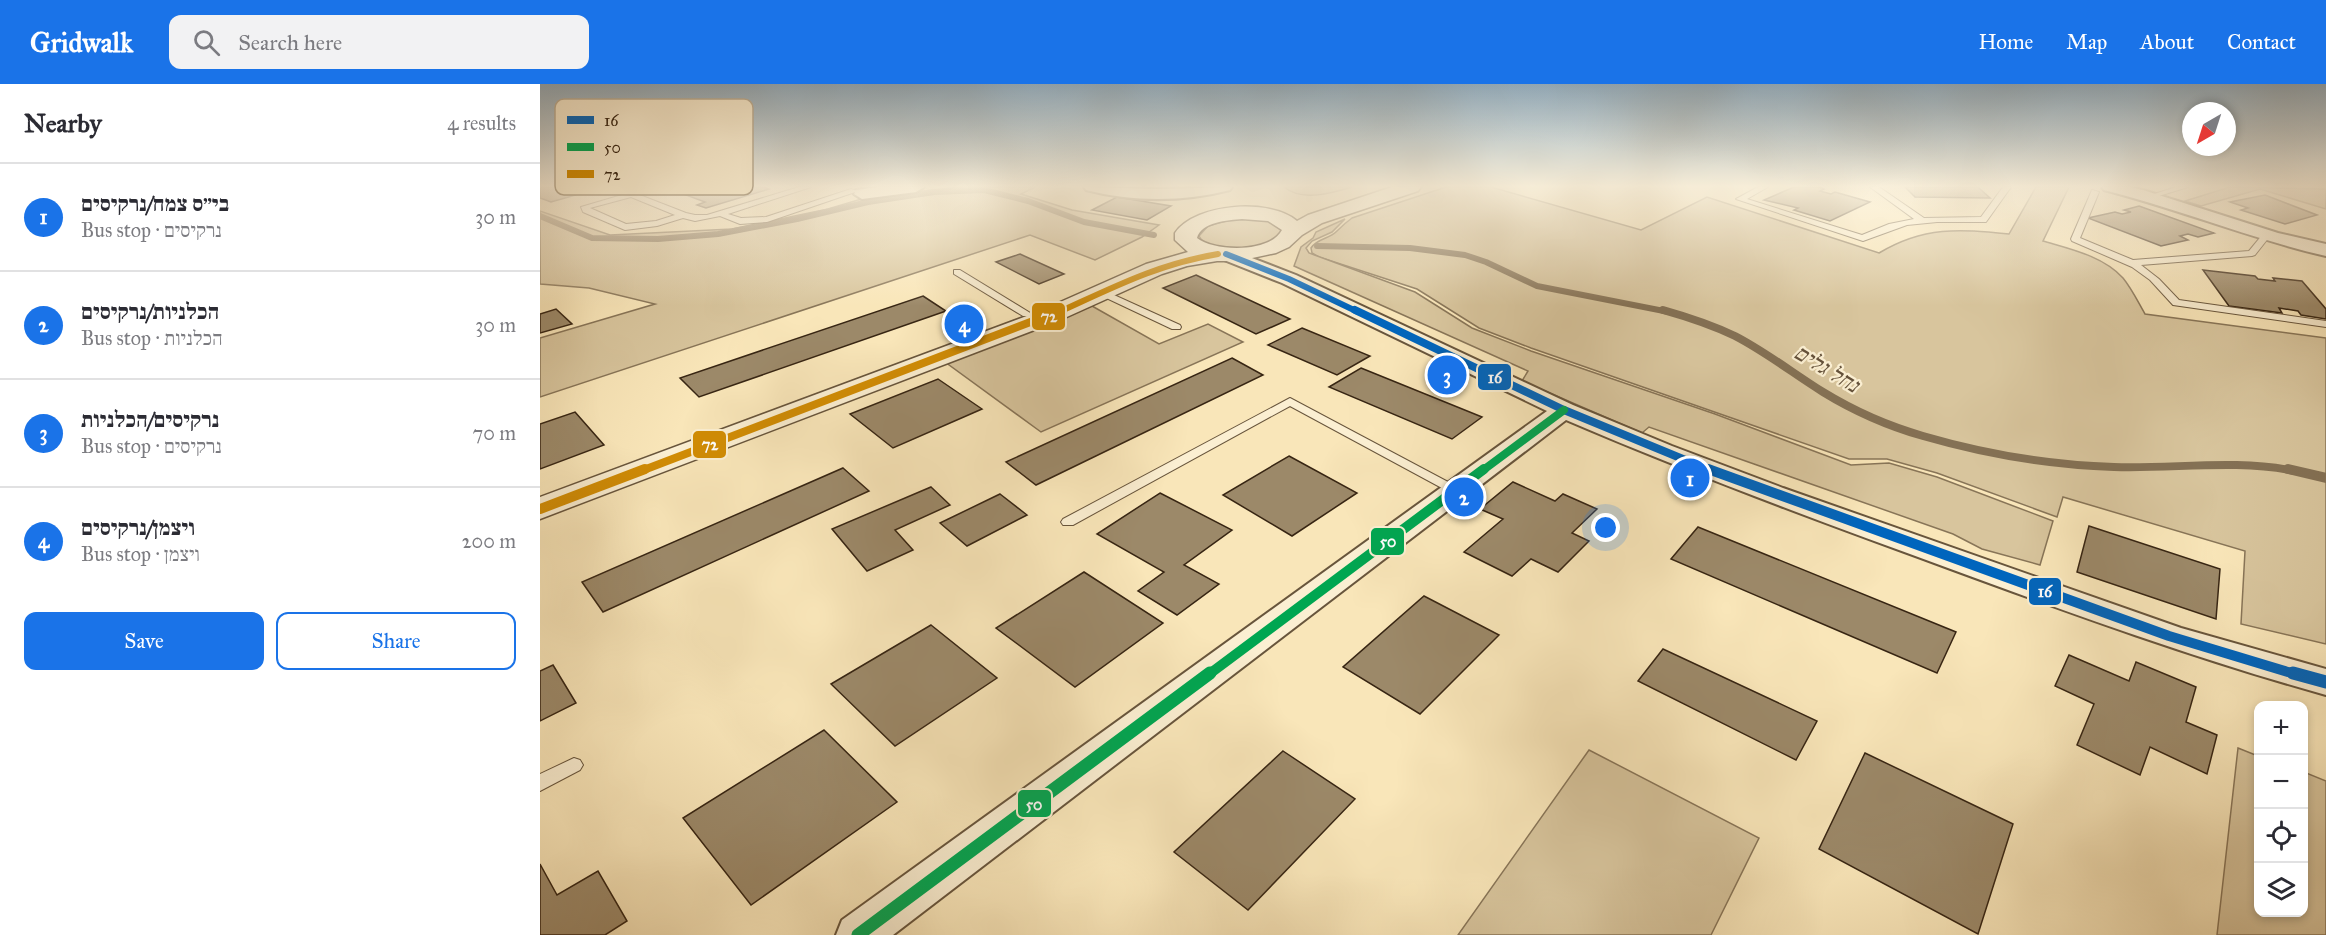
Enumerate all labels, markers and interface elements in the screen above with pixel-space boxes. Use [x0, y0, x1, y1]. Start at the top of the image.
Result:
search box [169, 15, 589, 69]
text: Gridwalk [30, 25, 133, 60]
icon: search [190, 26, 223, 59]
text: Search here [238, 29, 342, 56]
text: Home [1978, 29, 2033, 55]
text: Map [2066, 29, 2107, 55]
text: About [2140, 29, 2194, 55]
text: Contact [2227, 29, 2296, 55]
legend [555, 99, 753, 195]
north arrow [2182, 102, 2236, 156]
text: Nearby [24, 107, 102, 139]
text: 4 results [447, 111, 516, 135]
text: 16 [604, 111, 619, 130]
text: 50 [604, 138, 621, 157]
text: 72 [604, 165, 621, 184]
text: בי״ס צמח/נרקיסים [81, 190, 229, 217]
text: 1 [40, 205, 47, 229]
text: 30 m [475, 205, 516, 229]
text: Bus stop · נרקיסים [81, 218, 222, 242]
text: הכלניות/נרקיסים [81, 298, 219, 325]
pin: 4 [944, 302, 984, 346]
line badge: 72 [1031, 302, 1066, 331]
text: 72 [1041, 307, 1058, 326]
text: 2 [39, 313, 48, 337]
text: 30 m [475, 313, 516, 337]
text: Bus stop · הכלניות [81, 326, 223, 350]
water label: נחל גלים [1789, 339, 1865, 399]
pin: 3 [1428, 352, 1466, 398]
line badge: 16 [1477, 363, 1512, 391]
text: 16 [1488, 368, 1503, 387]
text: נרקיסים/הכלניות [81, 406, 219, 433]
text: 3 [40, 421, 48, 445]
text: 70 m [473, 421, 516, 445]
line badge: 72 [692, 430, 727, 459]
text: Bus stop · נרקיסים [81, 434, 222, 458]
text: 72 [702, 435, 719, 454]
pin: 1 [1670, 456, 1710, 500]
pin: 2 [1444, 474, 1484, 520]
your location [1591, 513, 1620, 542]
text: ויצמן/נרקיסים [81, 514, 195, 541]
line badge: 50 [1370, 527, 1405, 556]
text: 4 [38, 529, 49, 553]
text: 200 m [462, 529, 516, 553]
text: 50 [1380, 532, 1396, 551]
text: Bus stop · ויצמן [81, 542, 200, 566]
line badge: 16 [2028, 577, 2062, 606]
text: 16 [2038, 582, 2053, 601]
button: Save [24, 612, 264, 670]
button: Share [276, 612, 516, 670]
map controls [2254, 701, 2308, 917]
button: + [2254, 701, 2308, 755]
button: − [2254, 755, 2308, 809]
line badge: 50 [1017, 789, 1052, 818]
text: 50 [1026, 795, 1042, 814]
button: locate [2254, 809, 2308, 863]
button: layers [2254, 863, 2308, 917]

